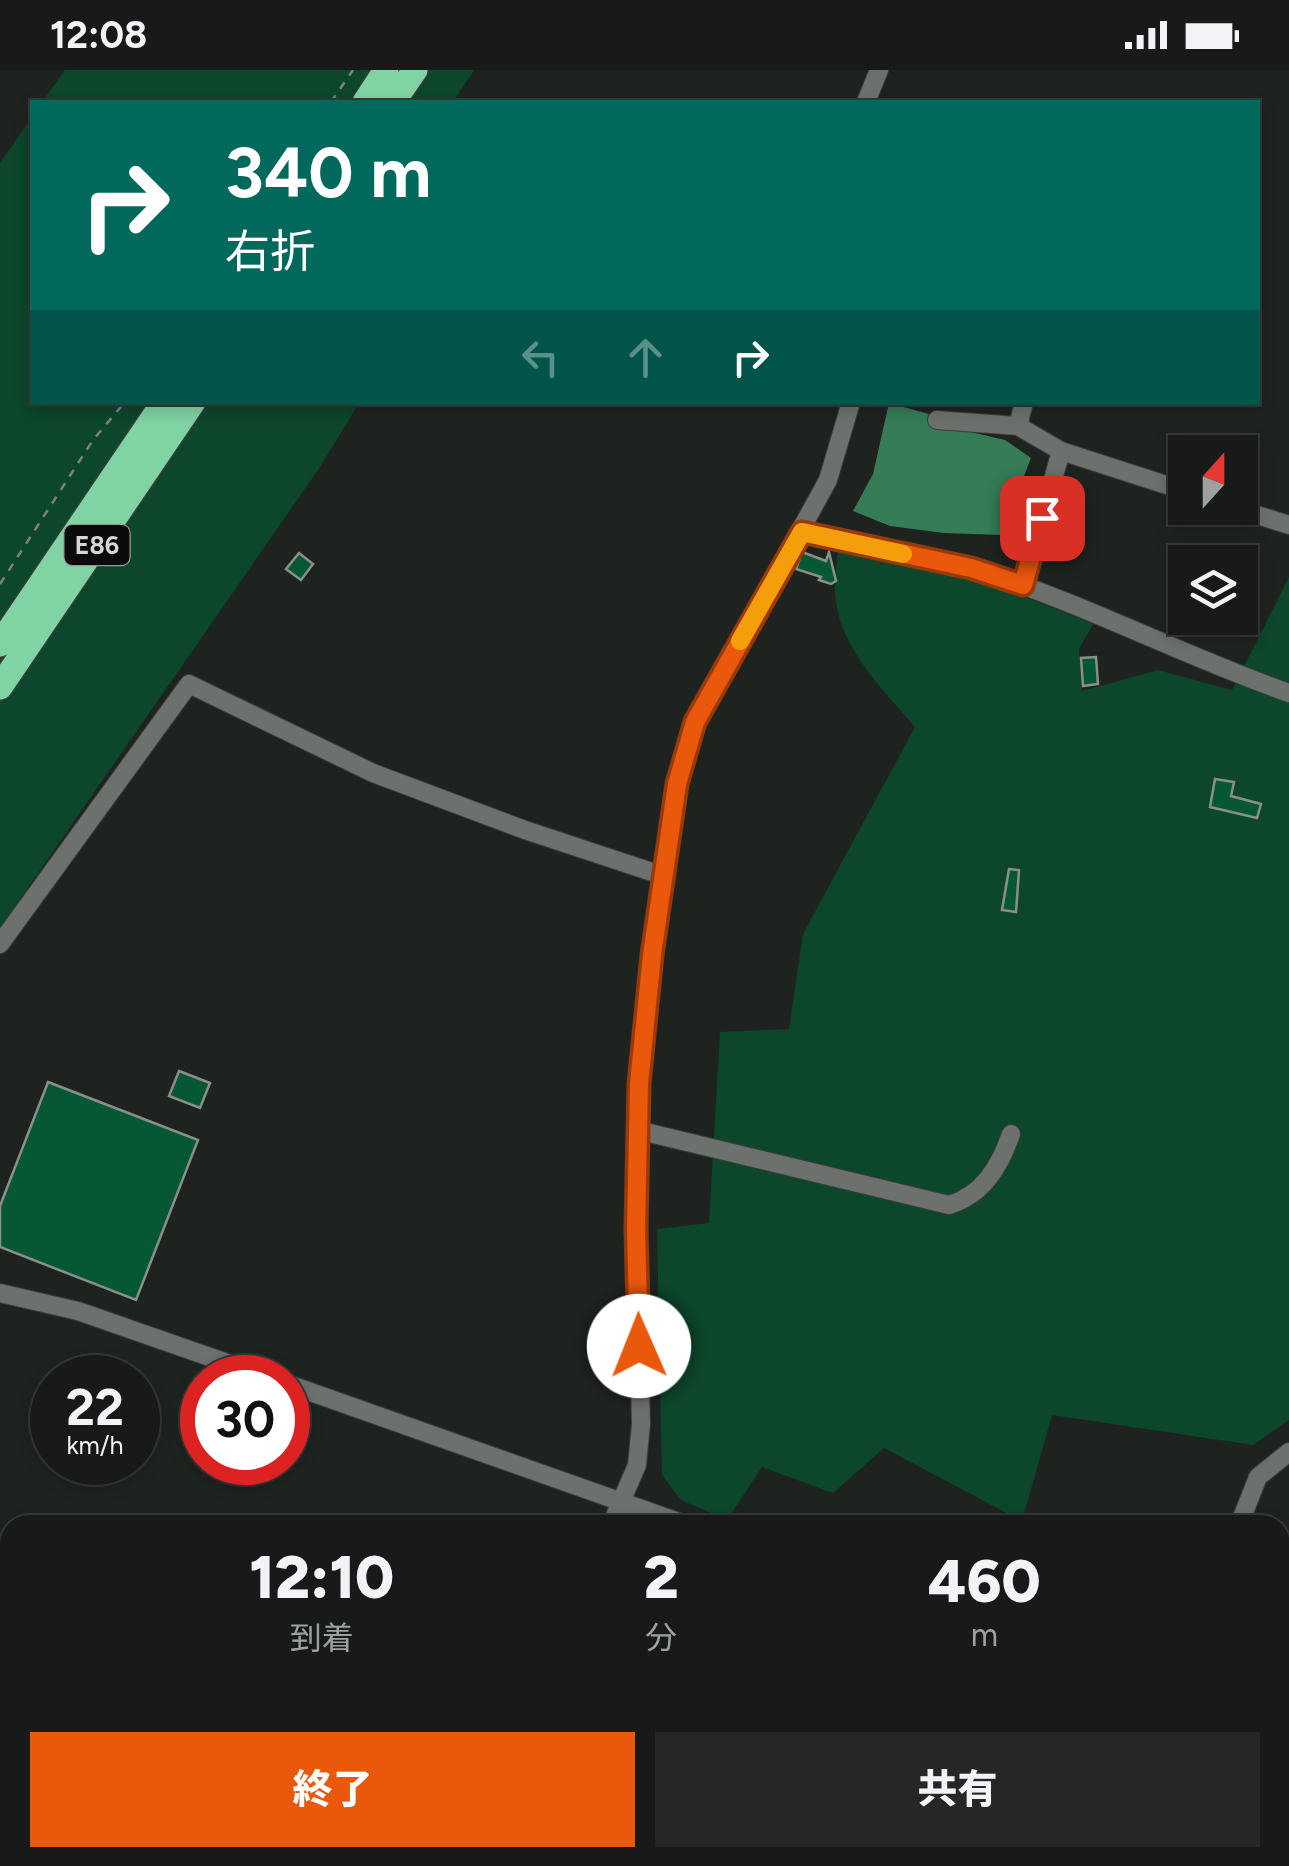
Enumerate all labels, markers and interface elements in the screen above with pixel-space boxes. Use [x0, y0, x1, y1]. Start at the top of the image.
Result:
text: 12:08 [50, 12, 147, 58]
text: 340 m [225, 130, 431, 215]
icon: right [60, 140, 190, 270]
text: 右折 [225, 224, 315, 278]
icon: left [513, 330, 568, 385]
icon: ahead [618, 330, 673, 385]
icon: right [723, 330, 778, 385]
north arrow [1168, 435, 1258, 525]
map controls [1168, 435, 1258, 635]
pin [1000, 476, 1085, 561]
icon: arrive [1015, 491, 1070, 546]
road number: E86 [64, 525, 130, 565]
button: layers [1168, 545, 1258, 635]
position arrow [587, 1294, 691, 1398]
speed limit sign: 30 [180, 1355, 310, 1485]
text: 22 [66, 1377, 124, 1438]
text: km/h [66, 1430, 124, 1460]
text: 12:10 [249, 1541, 394, 1613]
text: 2 [644, 1541, 679, 1613]
text: 460 [928, 1545, 1041, 1617]
text: m [971, 1616, 998, 1654]
text: 到着 [290, 1619, 354, 1657]
text: 分 [645, 1619, 677, 1657]
button: 終了 [30, 1732, 635, 1847]
button: 共有 [655, 1732, 1260, 1847]

